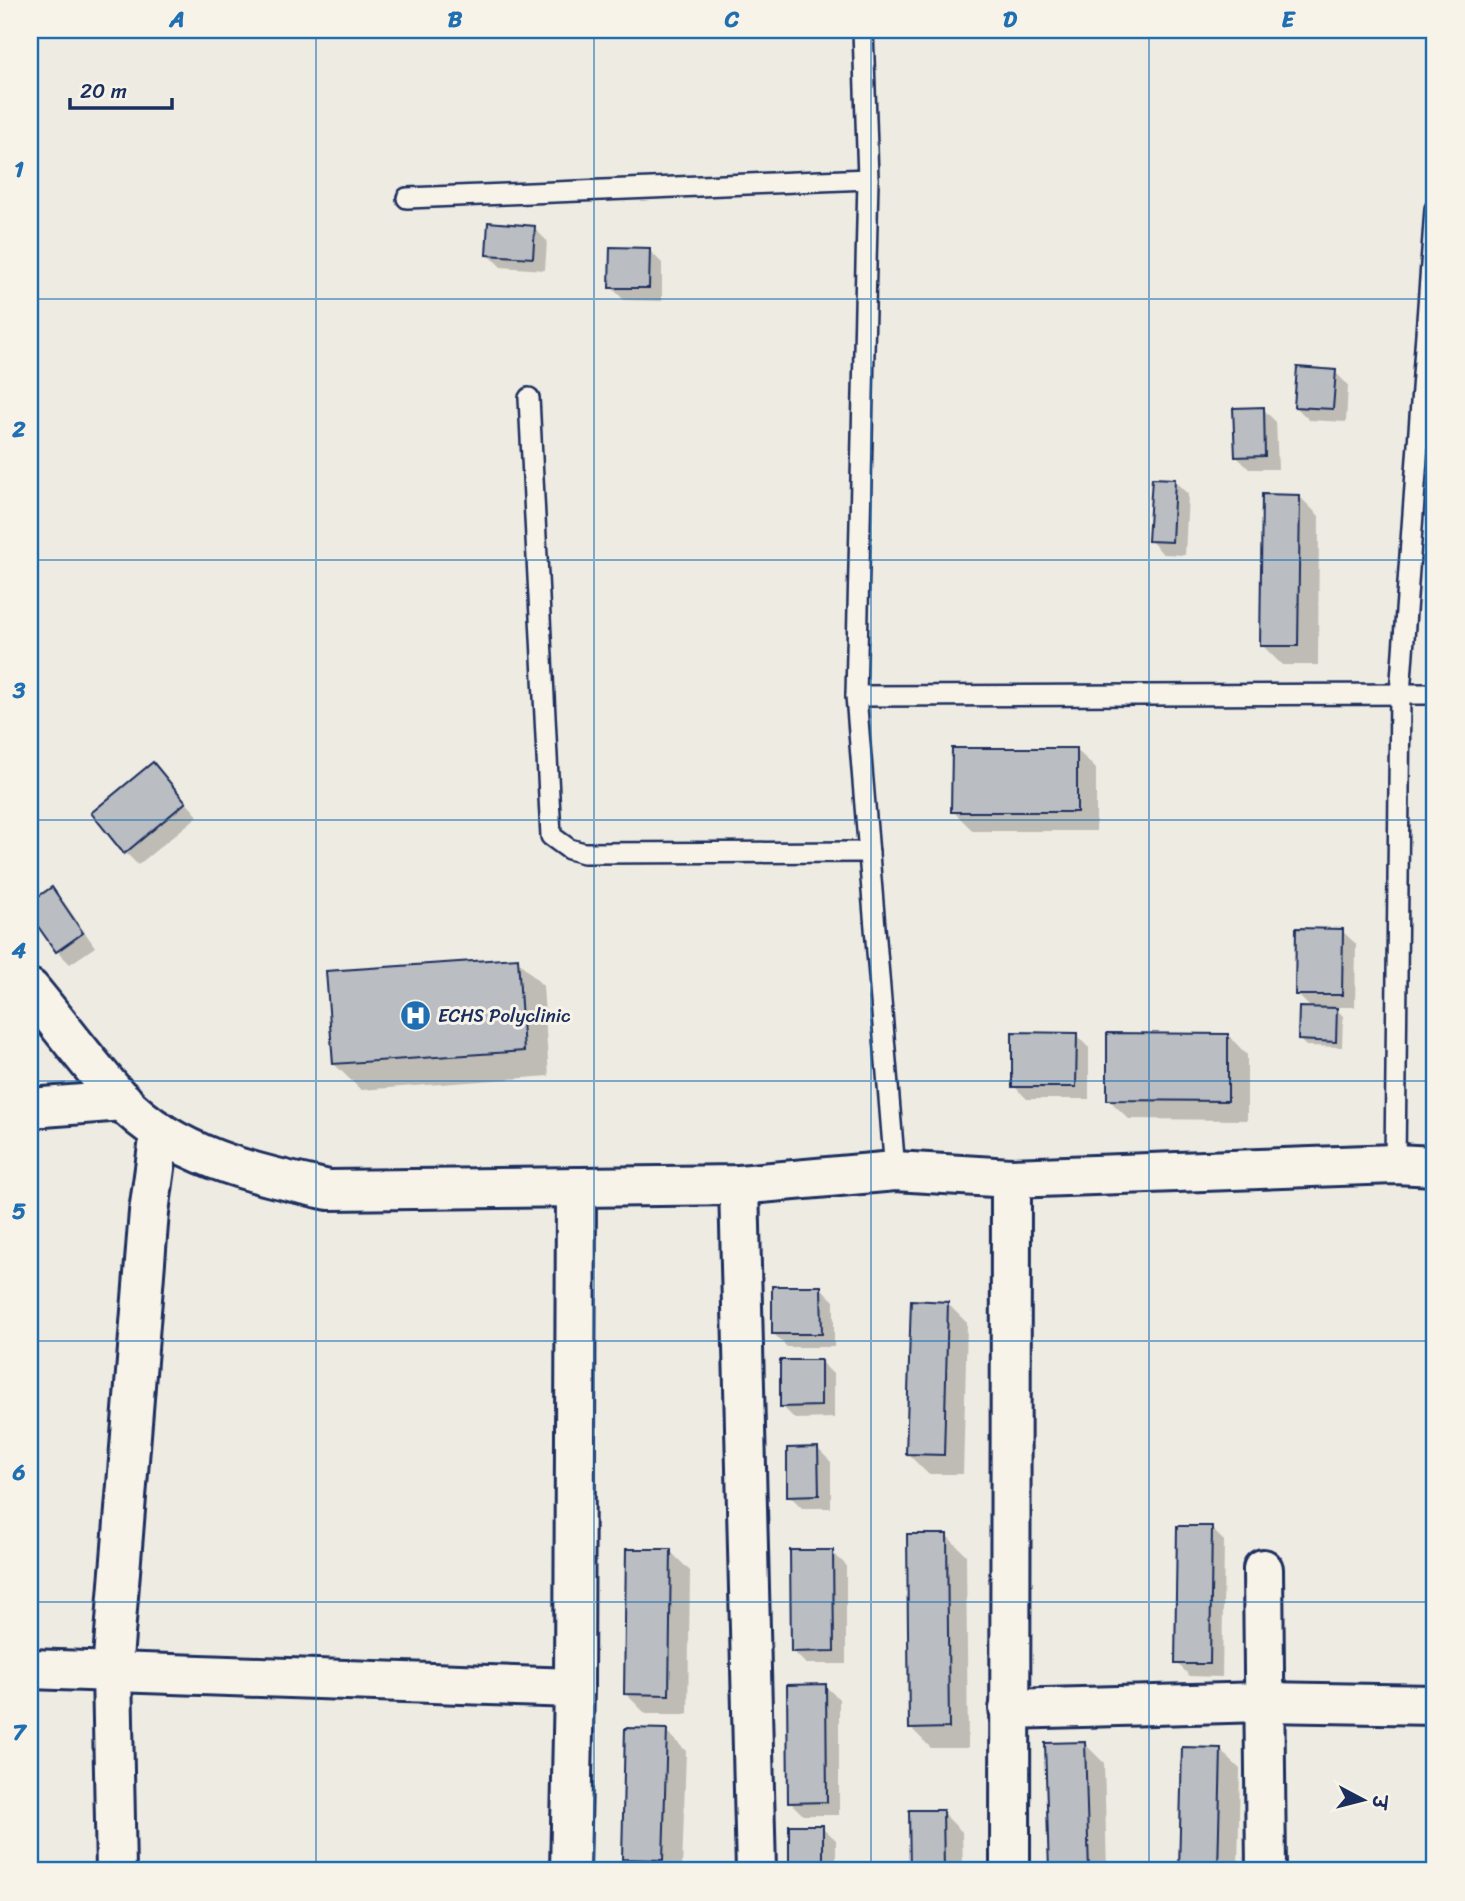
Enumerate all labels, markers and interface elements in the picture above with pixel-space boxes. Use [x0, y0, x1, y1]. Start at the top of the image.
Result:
text: A [168, 0, 185, 40]
text: B [448, 0, 463, 40]
text: C [724, 0, 740, 40]
text: D [1003, 0, 1018, 40]
text: E [1282, 0, 1297, 40]
scale bar [70, 66, 172, 110]
text: 20 m [80, 72, 127, 110]
text: 1 [14, 149, 24, 190]
text: 2 [11, 409, 26, 450]
text: 3 [12, 670, 26, 711]
text: 4 [11, 930, 27, 971]
hospital icon: ECHS Polyclinic [398, 998, 432, 1032]
place label: ECHS Polyclinic [438, 999, 571, 1032]
text: 5 [12, 1191, 26, 1232]
text: 6 [11, 1452, 26, 1493]
text: 7 [12, 1712, 27, 1753]
north arrow [1328, 1764, 1398, 1834]
text: उ [1362, 1792, 1397, 1813]

